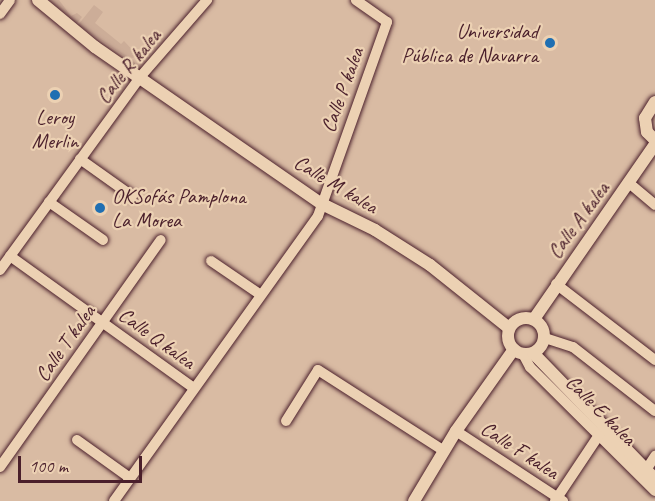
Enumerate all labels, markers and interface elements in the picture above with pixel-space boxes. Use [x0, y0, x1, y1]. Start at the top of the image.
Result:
place label: Universidad Pública de Navarra [402, 18, 538, 68]
street label: Calle R kalea [90, 23, 166, 109]
marker: Universidad Pública de Navarra [543, 36, 557, 50]
street label: Calle P kalea [315, 44, 369, 136]
marker: Leroy Merlin [48, 88, 62, 102]
place label: Leroy Merlin [32, 104, 78, 154]
street label: Calle M kalea [289, 149, 383, 219]
street label: Calle A kalea [541, 176, 615, 264]
place label: OKSofás Pamplona La Morea [112, 183, 245, 233]
marker: OKSofás Pamplona La Morea [93, 201, 107, 215]
street label: Calle T kalea [29, 299, 101, 387]
street label: Calle Q kalea [113, 301, 201, 375]
street label: Calle E kalea [560, 369, 642, 451]
street label: Calle F kalea [476, 415, 564, 485]
scale bar [21, 444, 146, 482]
text: 100 m [29, 455, 68, 477]

